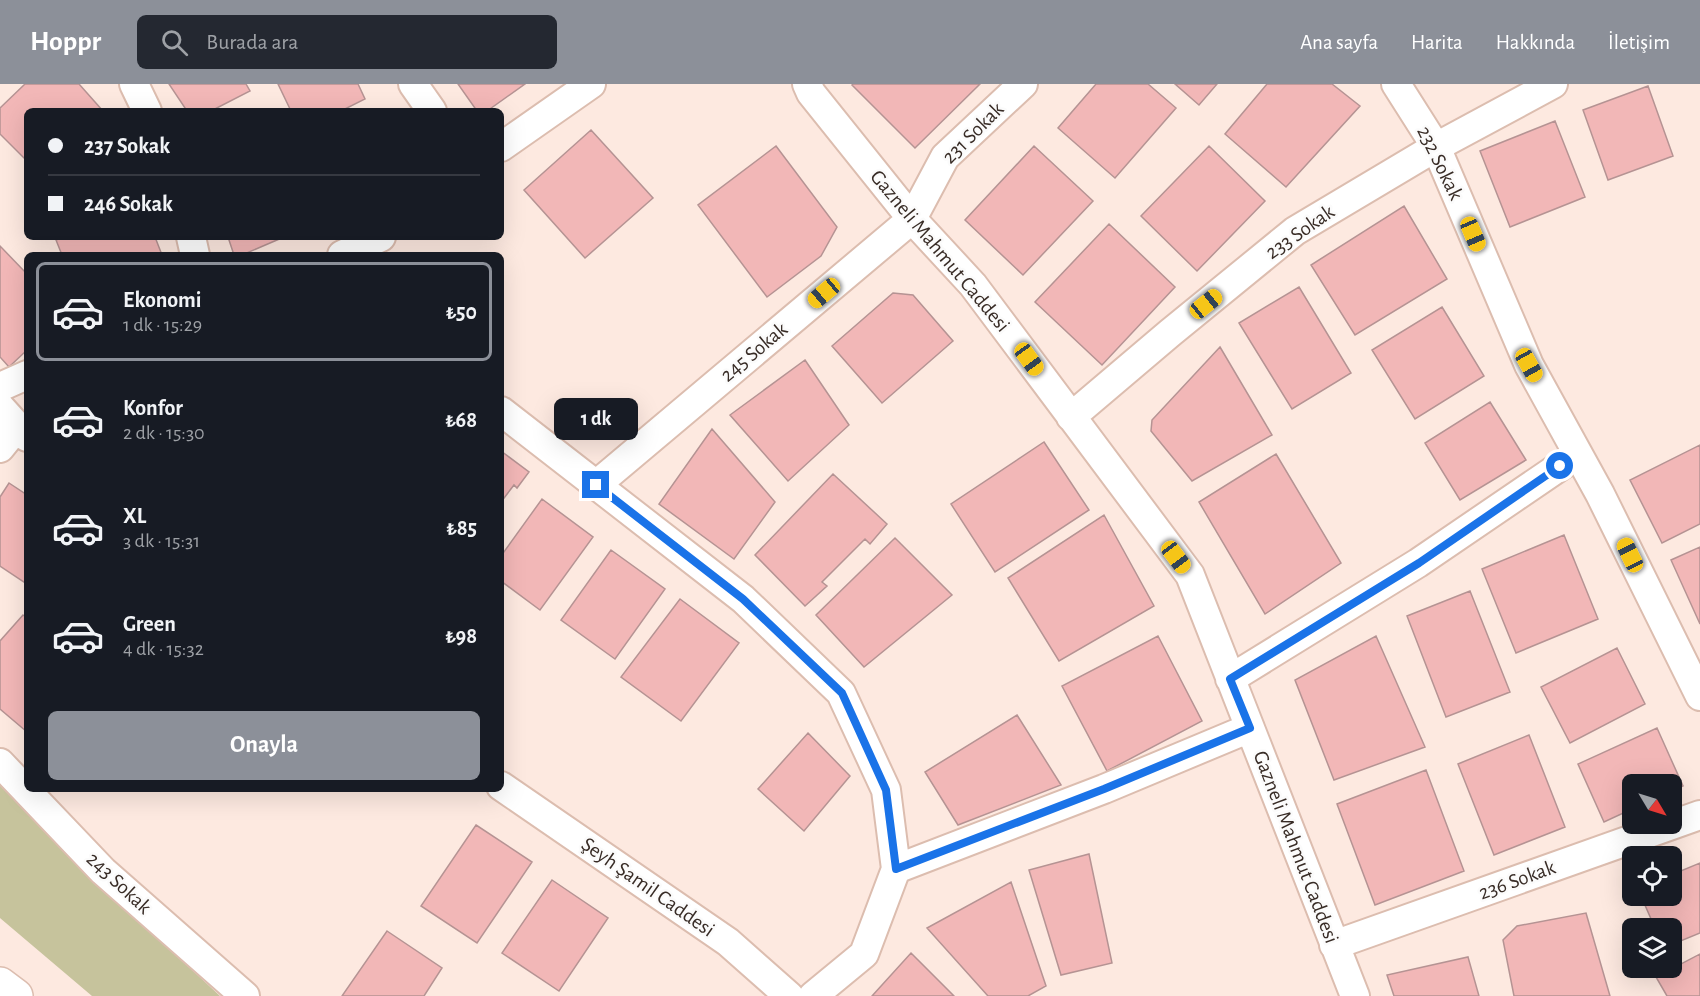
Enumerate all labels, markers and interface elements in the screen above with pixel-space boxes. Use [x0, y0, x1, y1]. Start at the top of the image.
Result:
search box [137, 15, 557, 69]
icon: search [158, 26, 191, 59]
text: Hoppr [30, 28, 101, 56]
text: Burada ara [206, 31, 298, 53]
text: Ana sayfa [1300, 32, 1378, 53]
text: Harita [1411, 32, 1463, 53]
text: Hakkında [1496, 32, 1575, 53]
text: İletişim [1608, 32, 1670, 53]
street label: 231 Sokak [938, 98, 1008, 168]
street label: 232 Sokak [1413, 123, 1467, 204]
text: 237 Sokak [84, 135, 170, 157]
street label: Gazneli Mahmut Caddesi [866, 166, 1014, 336]
text: 246 Sokak [84, 193, 173, 215]
street label: 233 Sokak [1262, 201, 1339, 263]
car [1458, 214, 1488, 254]
car [804, 275, 844, 311]
icon: car [51, 285, 105, 339]
car [1186, 286, 1226, 322]
text: Ekonomi [123, 289, 202, 311]
text: ₺50 [446, 301, 477, 323]
text: 1 dk · 15:29 [123, 315, 202, 335]
street label: 245 Sokak [717, 318, 792, 386]
car [1011, 339, 1047, 379]
car [1512, 345, 1546, 385]
icon: car [51, 393, 105, 447]
text: Konfor [123, 397, 183, 419]
callout: 1 dk [554, 398, 638, 440]
text: ₺68 [445, 409, 477, 431]
text: 1 dk [581, 409, 611, 429]
text: 2 dk · 15:30 [123, 423, 205, 443]
route start [1546, 452, 1573, 479]
route end [582, 471, 609, 498]
icon: car [51, 501, 105, 555]
text: XL [123, 505, 146, 527]
text: ₺85 [446, 517, 477, 539]
text: 3 dk · 15:31 [123, 531, 200, 551]
car [1614, 535, 1646, 575]
car [1158, 537, 1194, 577]
icon: car [51, 609, 105, 663]
text: Green [123, 613, 176, 635]
text: ₺98 [445, 625, 477, 647]
text: 4 dk · 15:32 [123, 639, 204, 659]
button: Onayla [48, 711, 480, 780]
street label: Gazneli Mahmut Caddesi [1250, 748, 1342, 946]
north arrow [1622, 774, 1682, 834]
map controls [1622, 774, 1682, 978]
street label: Şeyh Şamil Caddesi [578, 833, 718, 941]
button: locate [1622, 846, 1682, 906]
street label: 243 Sokak [83, 848, 156, 918]
street label: 236 Sokak [1476, 856, 1558, 904]
button: layers [1622, 918, 1682, 978]

